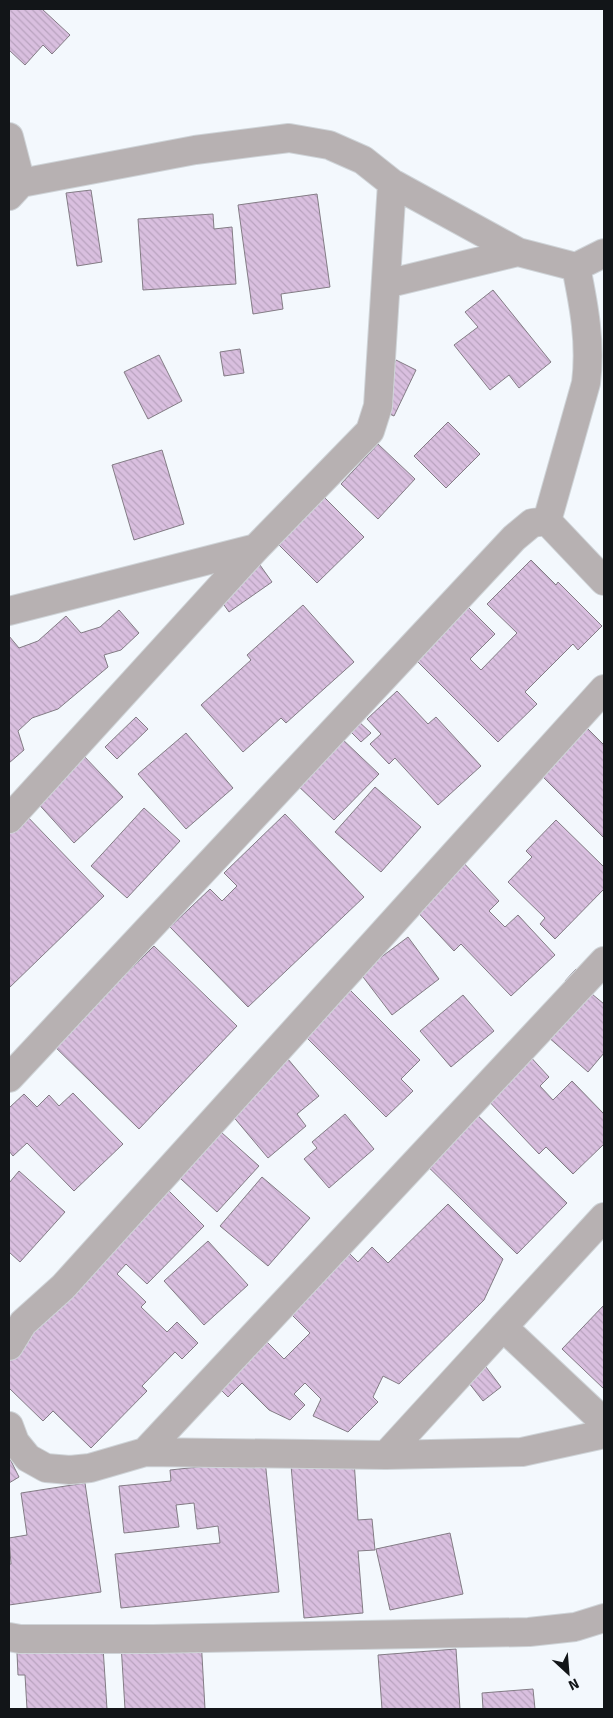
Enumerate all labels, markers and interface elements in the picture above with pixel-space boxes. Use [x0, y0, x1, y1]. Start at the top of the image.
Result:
north arrow [543, 1648, 593, 1698]
text: N [565, 1674, 582, 1694]

